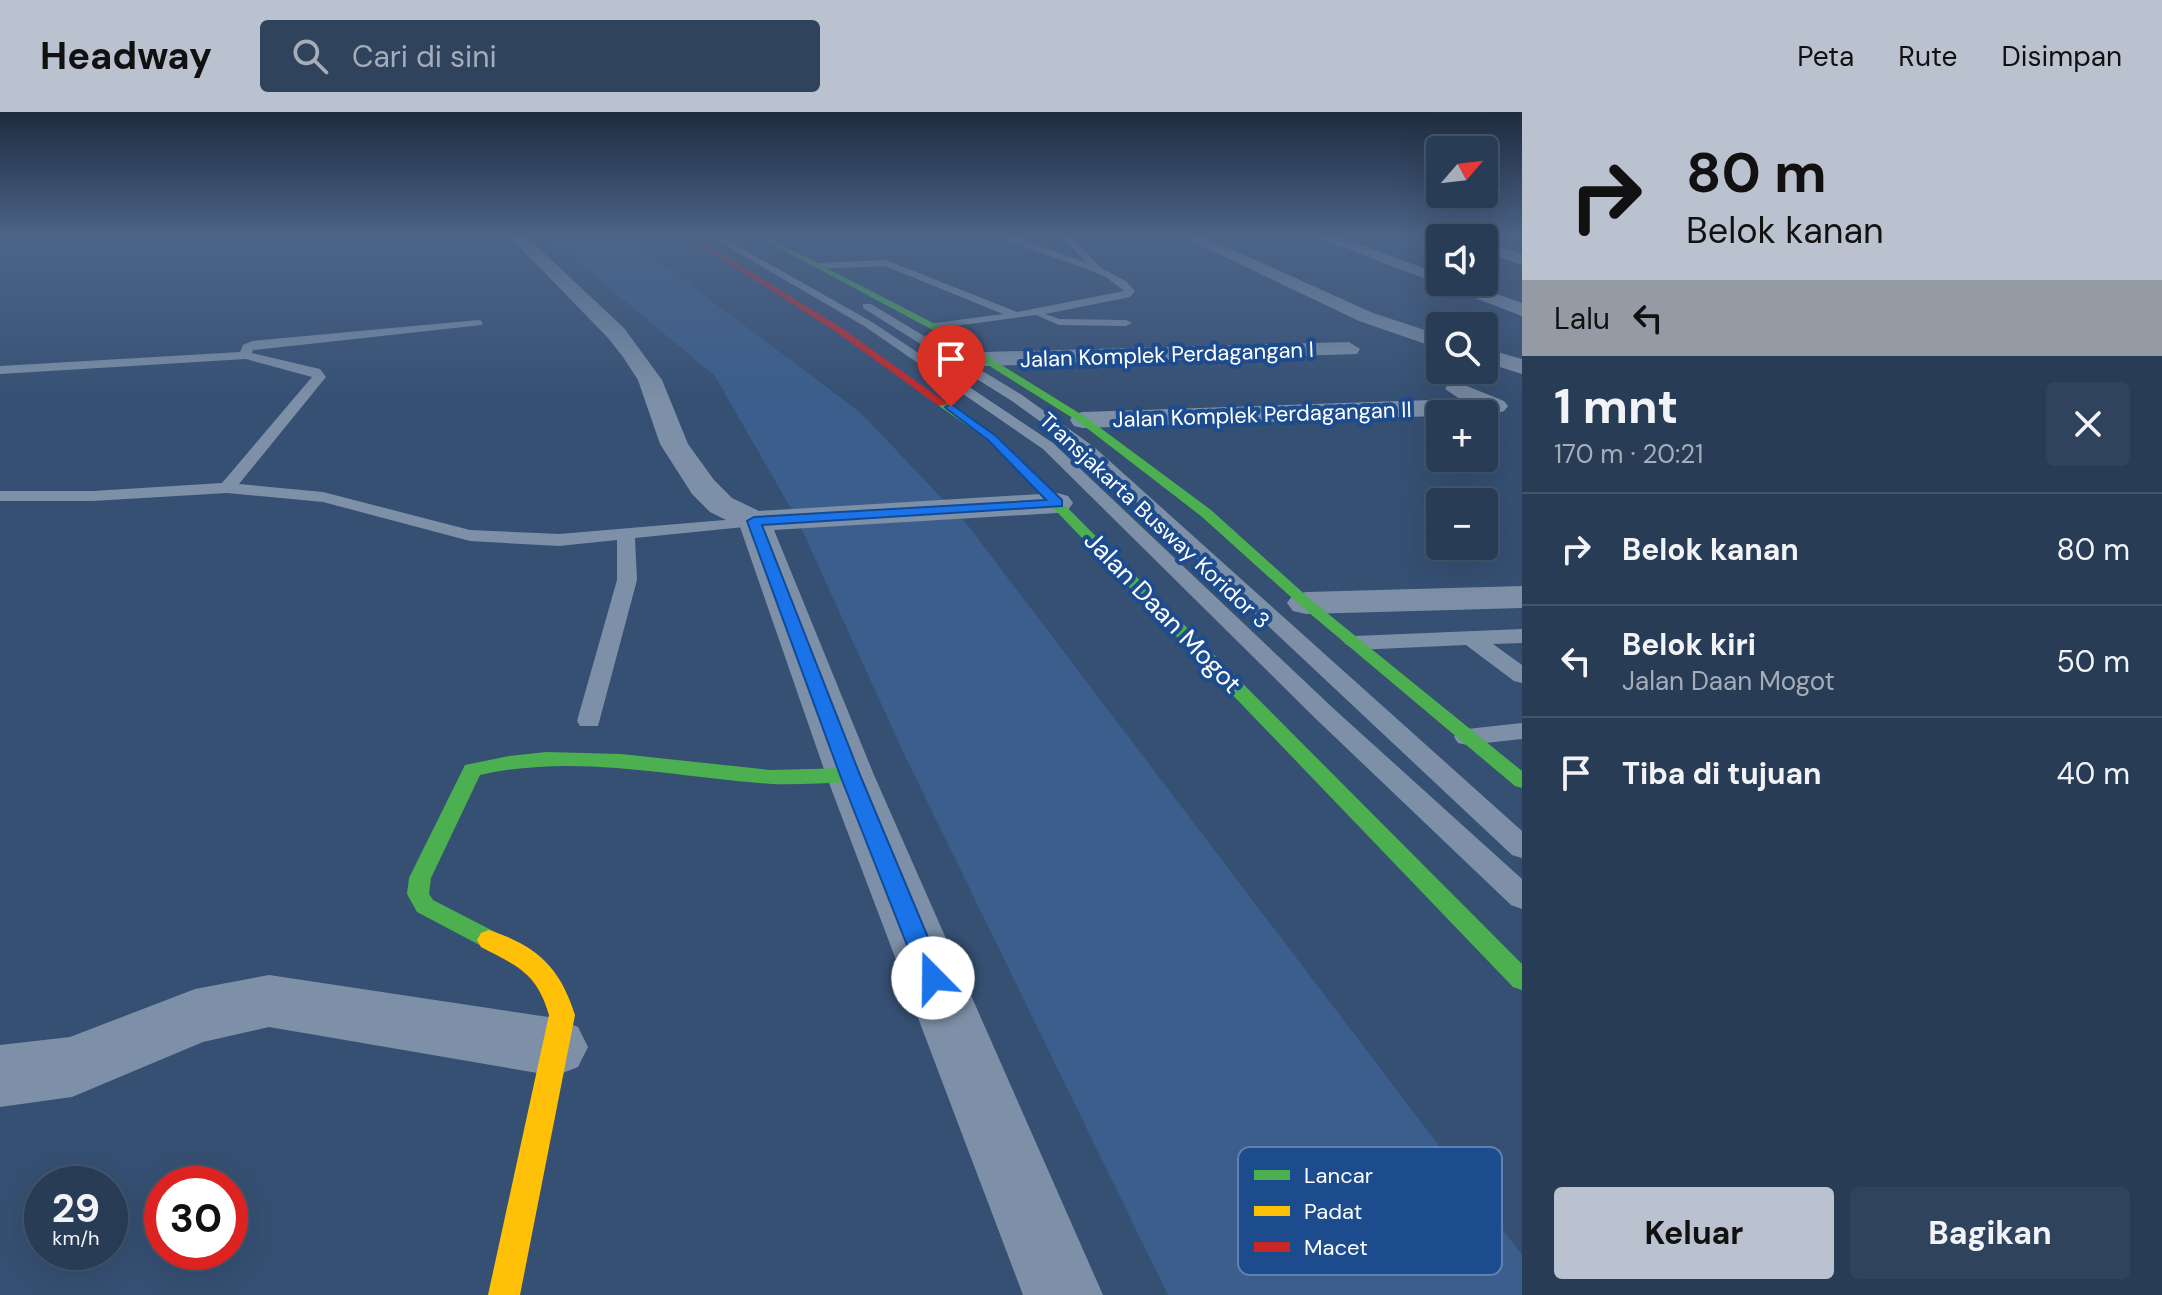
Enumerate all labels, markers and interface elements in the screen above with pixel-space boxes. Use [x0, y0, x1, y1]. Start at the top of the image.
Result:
search box [260, 20, 820, 92]
text: Headway [40, 31, 212, 81]
icon: search [288, 34, 332, 78]
text: Cari di sini [352, 37, 497, 76]
text: Peta [1797, 38, 1854, 75]
text: Rute [1898, 38, 1957, 75]
text: Disimpan [2001, 38, 2122, 75]
north arrow [1426, 136, 1498, 208]
map controls [1426, 136, 1498, 560]
text: 80 m [1686, 136, 1827, 209]
icon: right [1554, 144, 1658, 248]
text: Belok kanan [1686, 207, 1884, 254]
button: sound [1426, 224, 1498, 296]
icon: left [1626, 296, 1670, 340]
text: Lalu [1554, 299, 1610, 338]
button: search [1426, 312, 1498, 384]
pin [917, 325, 985, 407]
street label: Jalan Komplek Perdagangan I [1020, 335, 1314, 374]
icon: arrive [929, 337, 973, 381]
text: 1 mnt [1554, 375, 1678, 438]
button: close [2046, 382, 2130, 466]
street label: Jalan Komplek Perdagangan II [1112, 395, 1412, 434]
button: + [1426, 400, 1498, 472]
street label: Transjakarta Busway Koridor 3 [1033, 406, 1276, 635]
text: 170 m · 20:21 [1554, 437, 1703, 471]
button: − [1426, 488, 1498, 560]
street label: Jalan Daan Mogot [1077, 524, 1249, 700]
icon: right [1554, 527, 1598, 571]
text: Belok kanan [1622, 530, 1799, 569]
text: 80 m [2057, 530, 2130, 569]
text: Belok kiri [1622, 625, 1756, 664]
icon: left [1554, 639, 1598, 683]
text: 50 m [2056, 642, 2130, 681]
text: Jalan Daan Mogot [1622, 664, 1835, 698]
icon: arrive [1554, 751, 1598, 795]
text: Tiba di tujuan [1622, 754, 1822, 793]
text: 40 m [2057, 754, 2130, 793]
position arrow [891, 936, 975, 1020]
legend [1238, 1147, 1502, 1275]
text: Lancar [1304, 1161, 1373, 1190]
speed limit sign: 30 [144, 1166, 248, 1270]
text: 29 [52, 1182, 100, 1234]
button: Keluar [1554, 1187, 1834, 1279]
button: Bagikan [1850, 1187, 2130, 1279]
text: Padat [1304, 1197, 1362, 1226]
text: km/h [52, 1225, 100, 1251]
text: Macet [1304, 1233, 1368, 1262]

